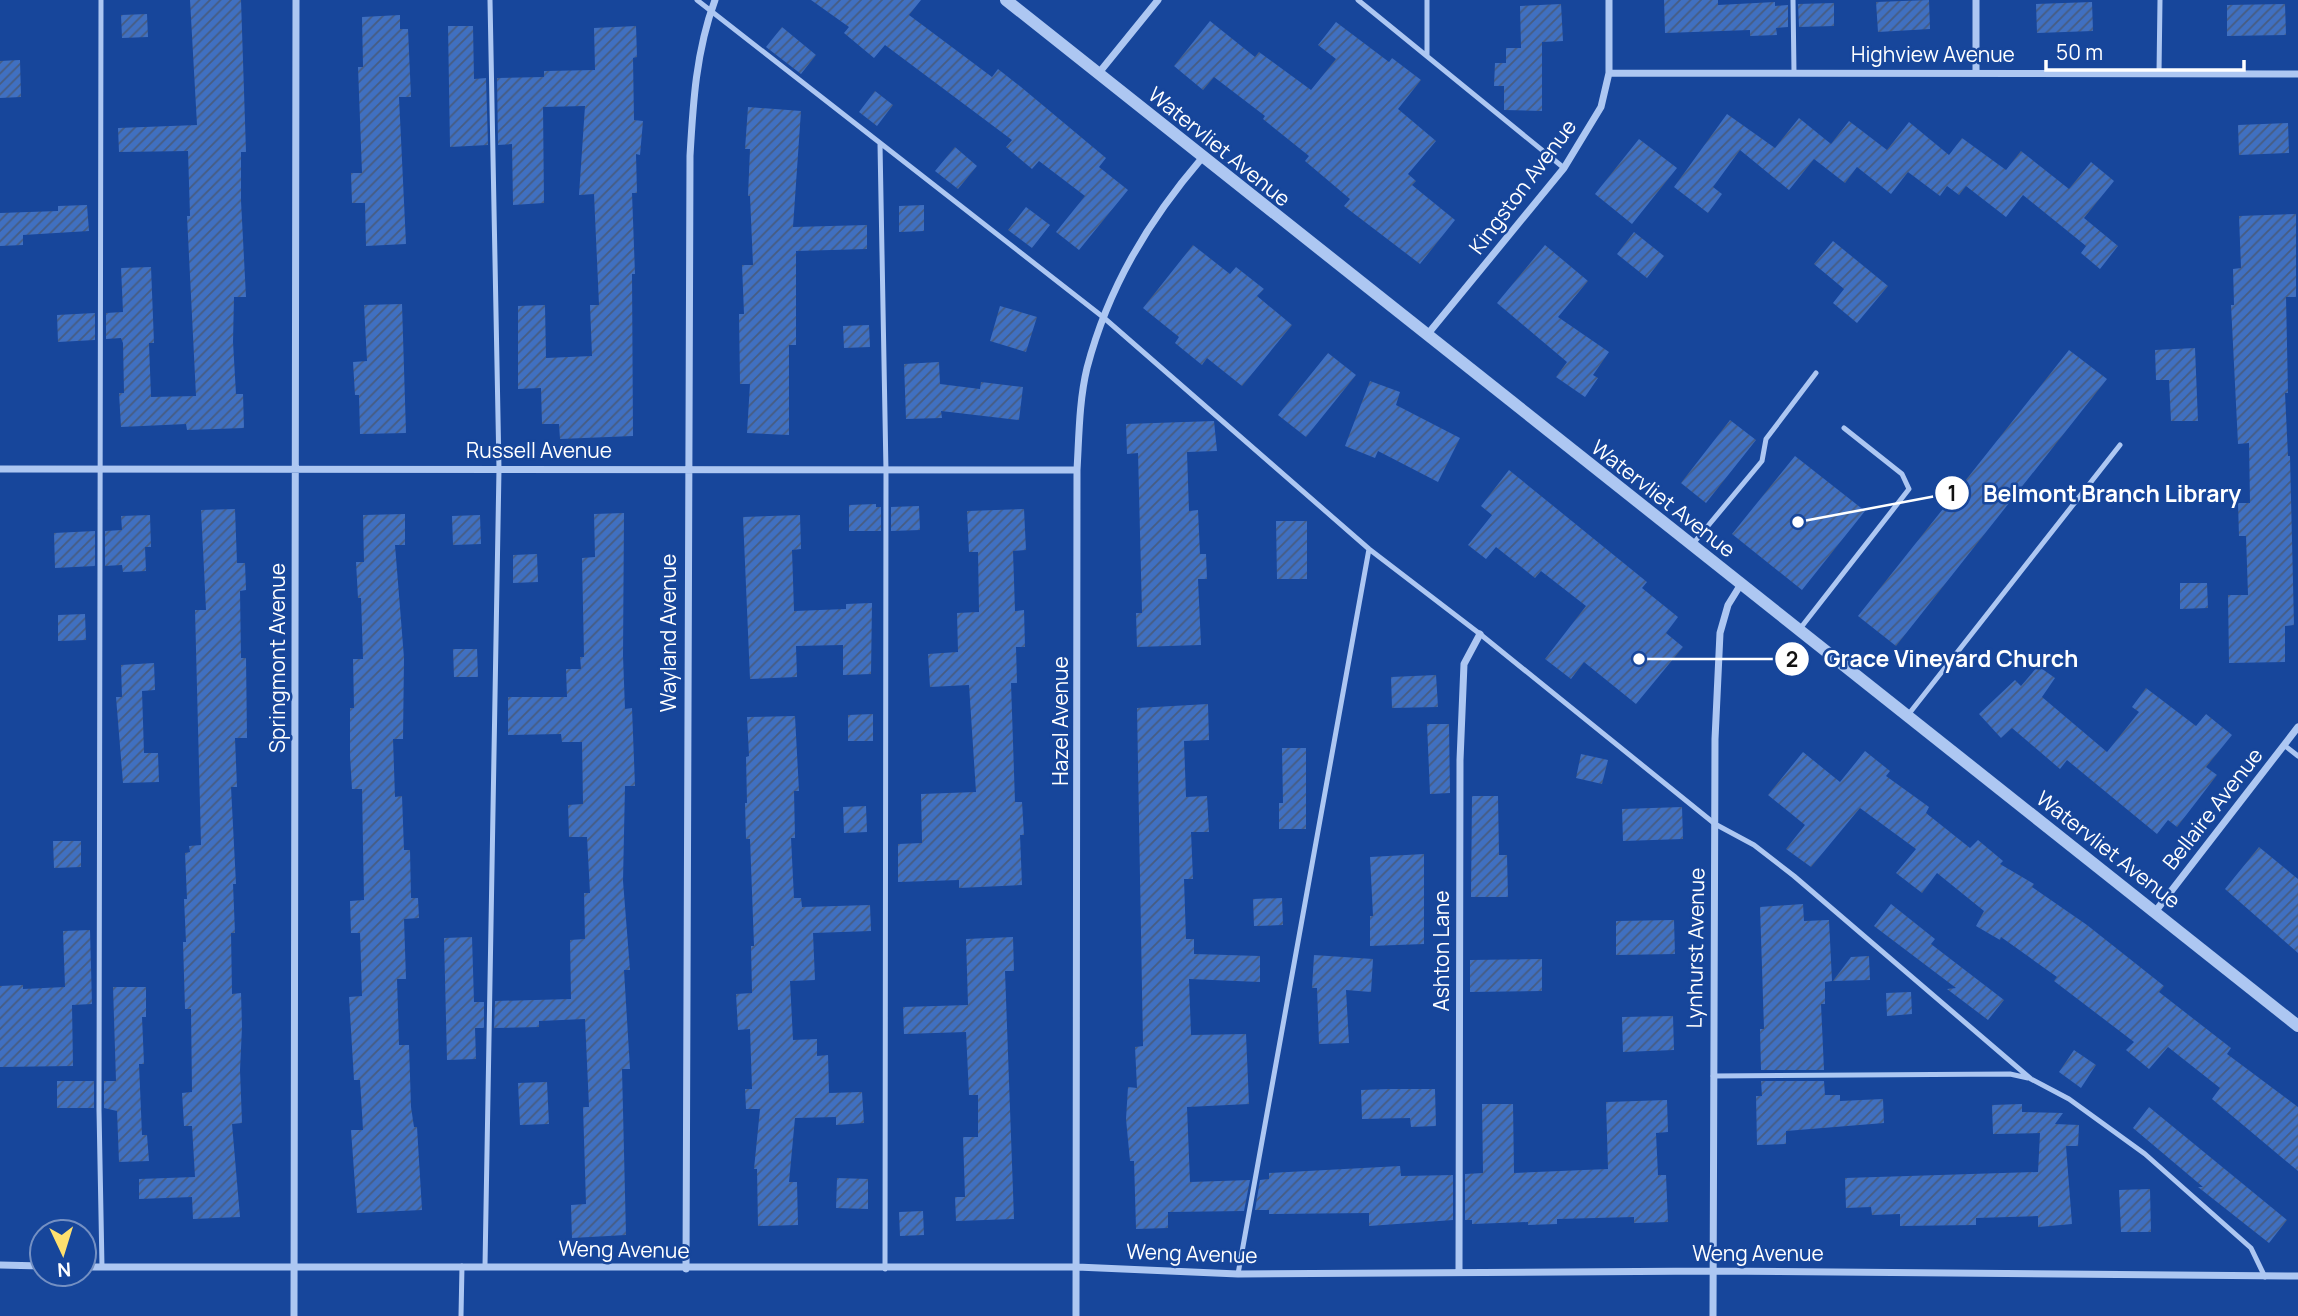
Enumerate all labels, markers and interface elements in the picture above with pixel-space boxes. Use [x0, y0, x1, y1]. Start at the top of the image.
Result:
scale bar [2046, 28, 2244, 72]
text: 50 m [2056, 38, 2103, 66]
street label: Highview Avenue [1851, 40, 2015, 68]
street label: Watervliet Avenue [1143, 80, 1297, 212]
street label: Kingston Avenue [1462, 113, 1582, 260]
street label: Watervliet Avenue [1586, 433, 1741, 563]
street label: Russell Avenue [466, 436, 612, 464]
callout: Belmont Branch Library [1934, 471, 2255, 515]
text: Belmont Branch Library [1983, 477, 2241, 509]
text: 1 [1947, 479, 1957, 507]
street label: Wayland Avenue [654, 554, 682, 712]
street label: Springmont Avenue [263, 563, 291, 753]
callout: Grace Vineyard Church [1774, 637, 2092, 681]
text: Grace Vineyard Church [1824, 642, 2078, 674]
text: 2 [1786, 645, 1798, 673]
street label: Hazel Avenue [1046, 656, 1074, 786]
street label: Bellaire Avenue [2156, 742, 2269, 875]
street label: Watervliet Avenue [2031, 784, 2186, 914]
street label: Lynhurst Avenue [1680, 867, 1710, 1029]
street label: Ashton Lane [1427, 891, 1455, 1011]
north arrow [28, 1218, 98, 1288]
street label: Weng Avenue [558, 1234, 690, 1264]
street label: Weng Avenue [1126, 1237, 1258, 1269]
street label: Weng Avenue [1692, 1239, 1824, 1267]
text: N [56, 1257, 72, 1283]

